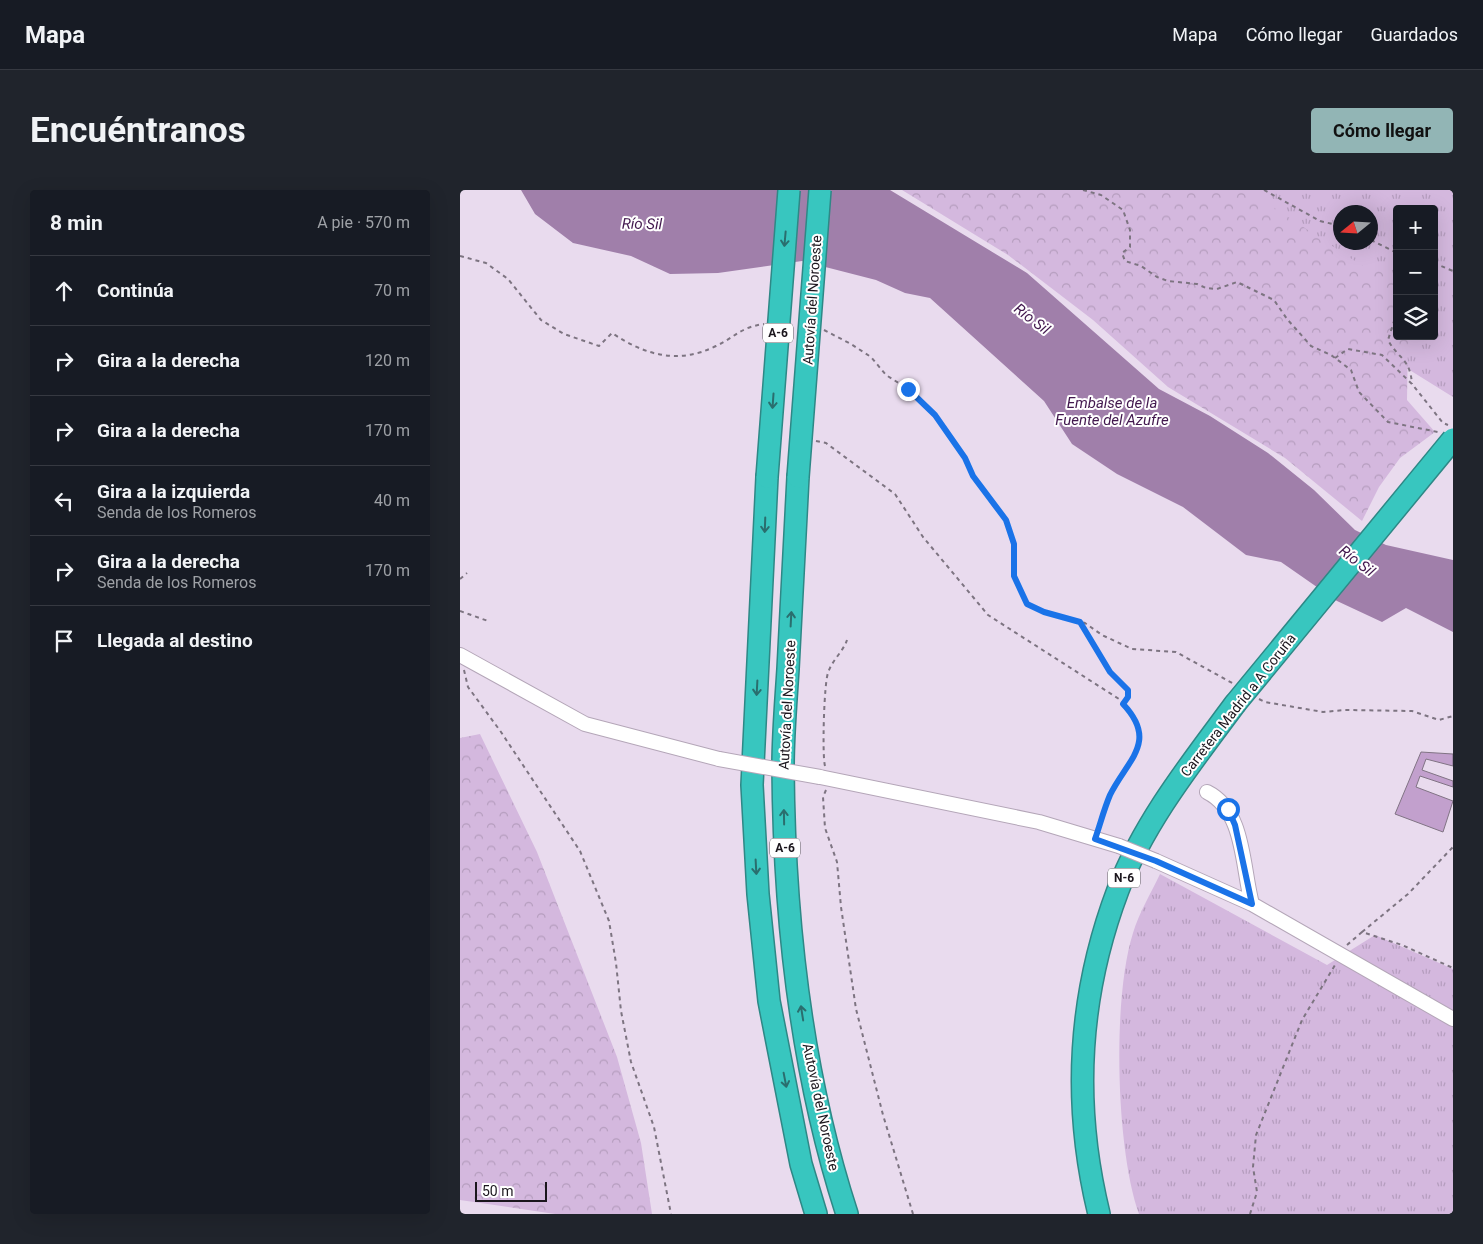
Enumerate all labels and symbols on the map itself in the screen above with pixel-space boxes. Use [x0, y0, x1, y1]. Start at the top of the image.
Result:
north arrow [1333, 205, 1378, 250]
water label: Río Sil [622, 215, 663, 233]
one-way arrow [781, 230, 790, 246]
street label: Autovía del Noroeste [799, 235, 825, 365]
water label: Río Sil [1010, 300, 1054, 339]
road number: A-6 [763, 324, 793, 342]
route end [897, 378, 920, 401]
one-way arrow [768, 392, 777, 408]
water label: Embalse de la Fuente del Azufre [1055, 394, 1169, 429]
one-way arrow [760, 517, 770, 533]
water label: Río Sil [1335, 542, 1379, 581]
one-way arrow [786, 611, 795, 627]
street label: Carretera Madrid a A Coruña [1177, 630, 1299, 780]
street label: Autovía del Noroeste [776, 640, 798, 770]
one-way arrow [753, 679, 762, 695]
route start [1217, 798, 1240, 821]
one-way arrow [779, 809, 789, 825]
road number: A-6 [770, 838, 800, 858]
one-way arrow [752, 859, 761, 875]
road number: N-6 [1108, 868, 1140, 888]
one-way arrow [797, 1005, 807, 1021]
street label: Autovía del Noroeste [800, 1042, 842, 1172]
one-way arrow [780, 1072, 790, 1088]
scale bar [475, 1179, 548, 1202]

